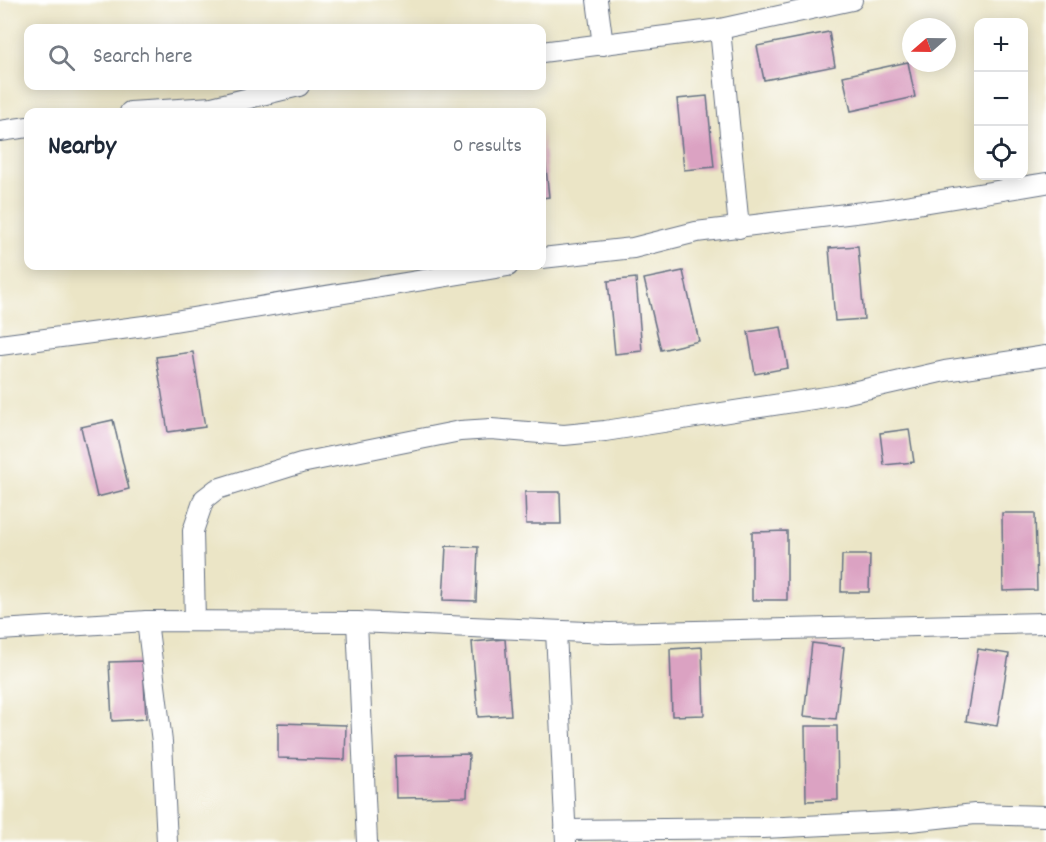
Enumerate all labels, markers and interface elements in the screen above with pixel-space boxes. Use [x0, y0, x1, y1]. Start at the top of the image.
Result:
north arrow [902, 18, 956, 72]
map controls [974, 18, 1028, 180]
button: + [974, 18, 1028, 72]
search box [24, 24, 546, 90]
icon: search [45, 41, 78, 74]
text: Search here [93, 42, 192, 73]
button: − [974, 72, 1028, 126]
button: locate [974, 126, 1028, 180]
text: Nearby [48, 129, 116, 166]
text: 0 results [453, 133, 522, 161]

